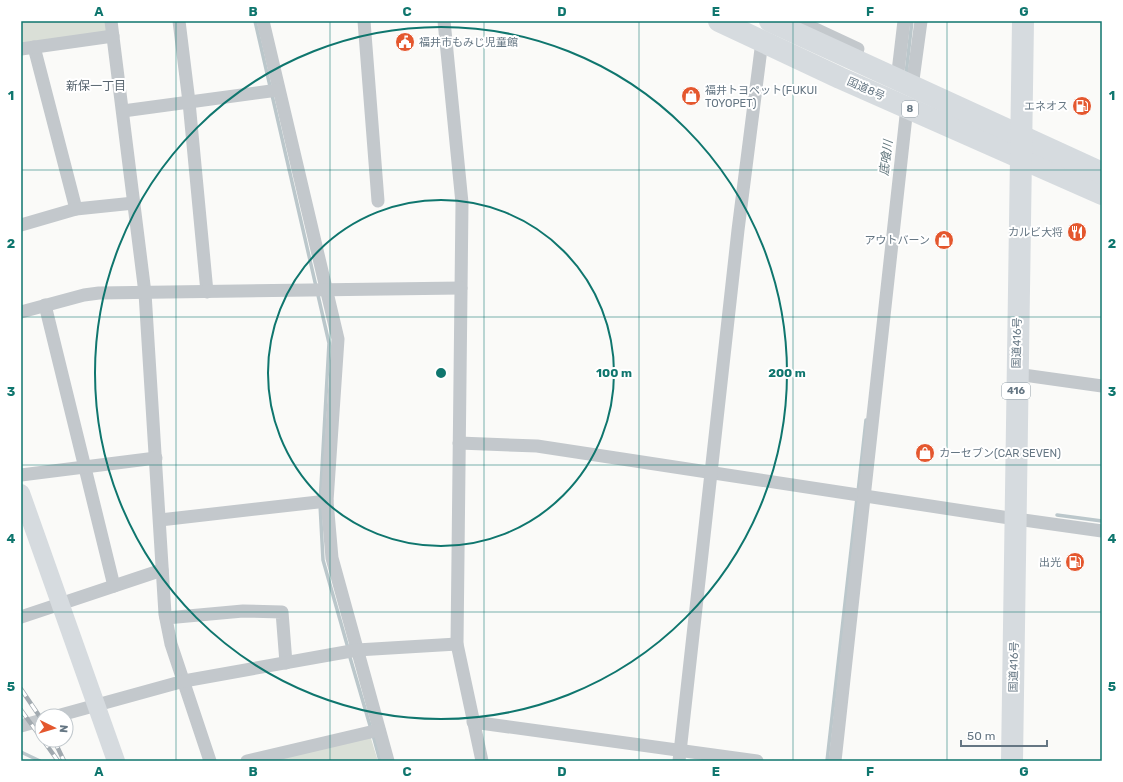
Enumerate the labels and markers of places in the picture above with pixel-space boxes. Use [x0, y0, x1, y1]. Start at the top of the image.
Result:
public building icon: 福井市もみじ児童館 [394, 31, 416, 53]
place label: 福井市もみじ児童館 [419, 36, 518, 49]
place label: 福井トヨペット(FUKUI TOYOPET) [705, 84, 817, 110]
shop icon: 福井トヨペット(FUKUI TOYOPET) [680, 85, 702, 107]
fuel station icon: エネオス [1071, 95, 1093, 117]
place label: エネオス [1024, 100, 1068, 113]
restaurant icon: カルビ大将 [1066, 221, 1088, 243]
place label: カルビ大将 [1008, 226, 1063, 239]
shop icon: アウトバーン [933, 229, 955, 251]
place label: アウトバーン [865, 234, 930, 247]
centre of rings [434, 366, 448, 380]
shop icon: カーセブン(CAR SEVEN) [914, 442, 936, 464]
place label: カーセブン(CAR SEVEN) [939, 447, 1061, 460]
fuel station icon: 出光 [1064, 551, 1086, 573]
place label: 出光 [1039, 556, 1061, 569]

